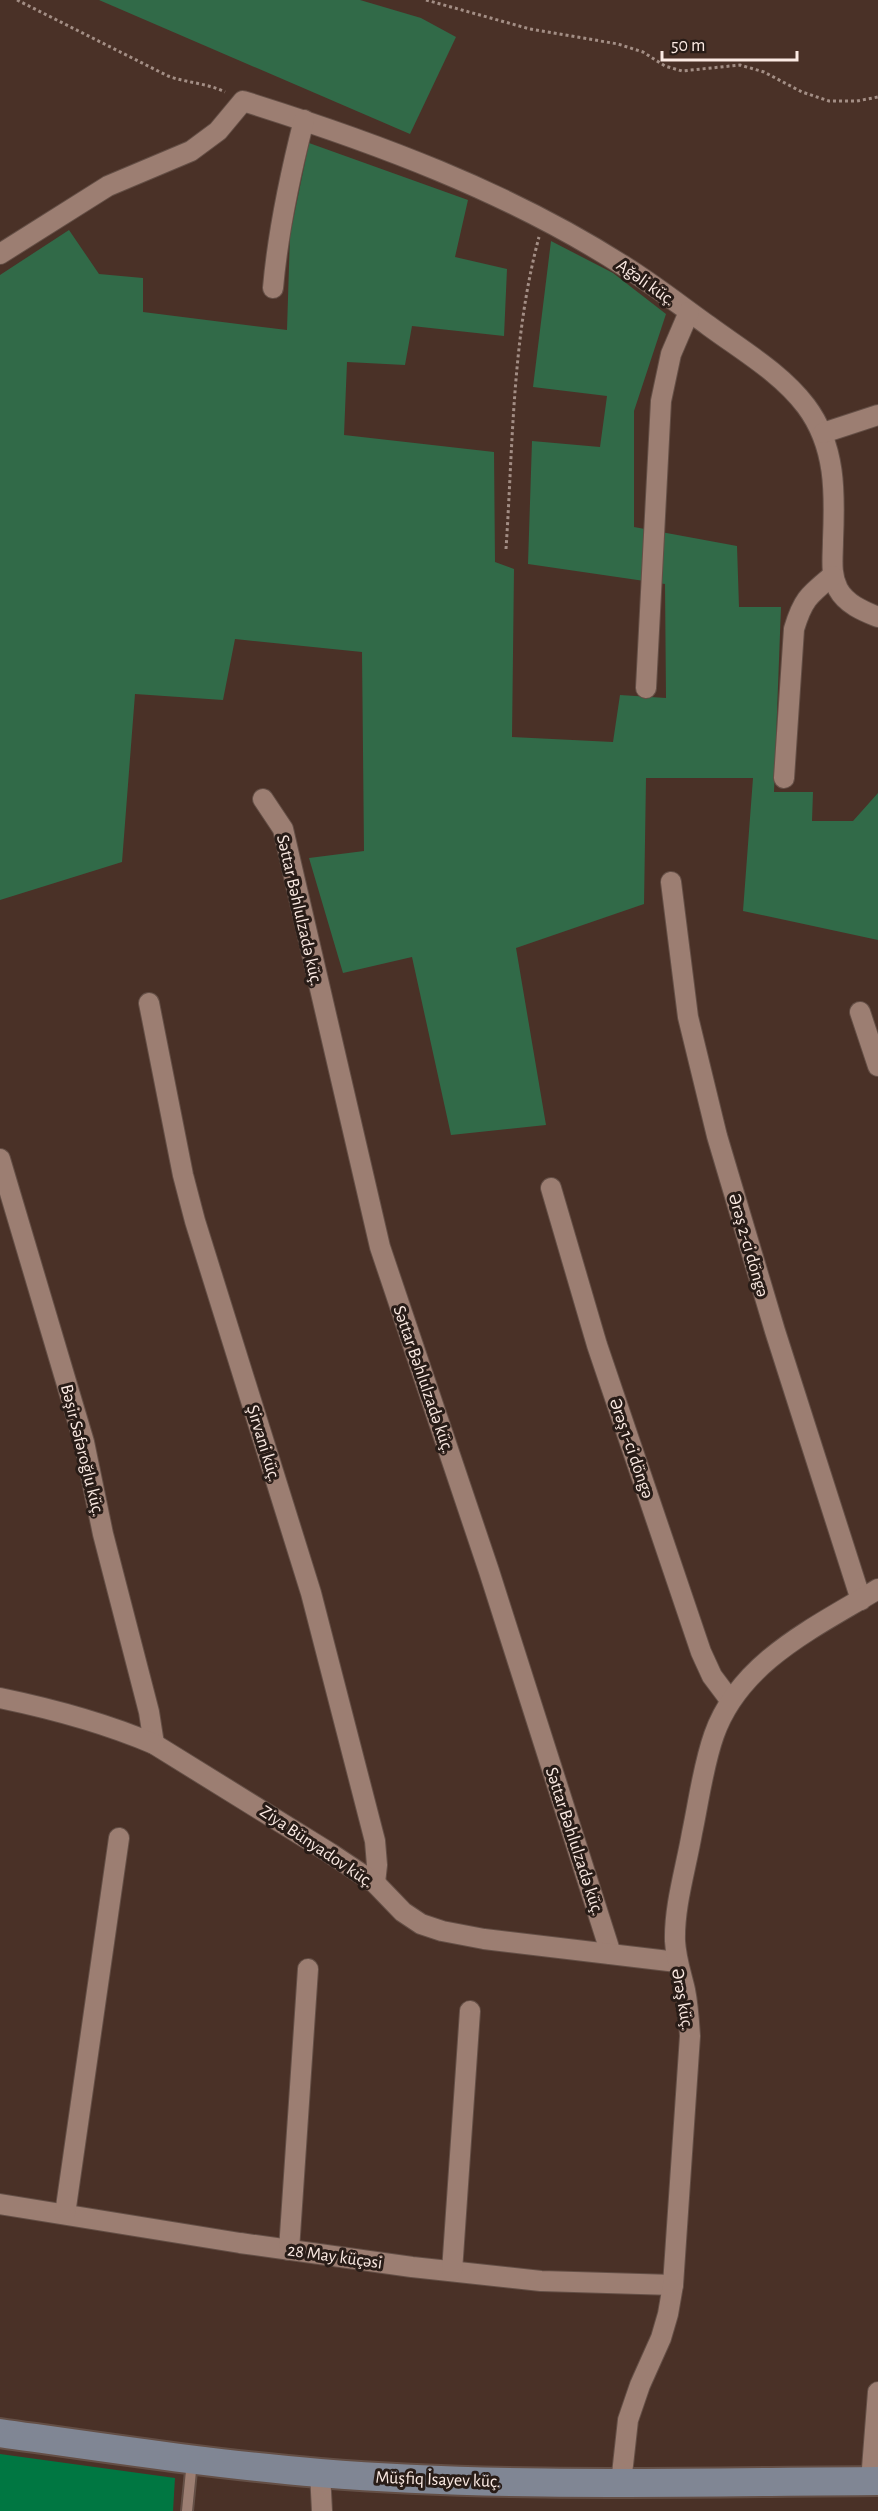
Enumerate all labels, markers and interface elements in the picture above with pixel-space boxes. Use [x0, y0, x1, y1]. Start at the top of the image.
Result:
scale bar [662, 24, 797, 62]
text: 50 m [671, 37, 705, 55]
street label: Ağəli küç. [613, 256, 678, 309]
street label: Səttar Bəhlulzadə küç. [273, 833, 325, 987]
street label: Ərəş 2-ci döngə [725, 1191, 771, 1299]
street label: Səttar Bəhlulzadə küç. [389, 1303, 457, 1455]
street label: Bəşir Səfəroğlu küç. [57, 1383, 107, 1518]
street label: Ərəş 1-ci döngə [605, 1396, 657, 1501]
street label: Şirvani küç. [243, 1403, 283, 1484]
street label: Səttar Bəhlulzadə küç. [542, 1765, 606, 1918]
street label: Ziya Bünyadov küç. [257, 1802, 376, 1891]
street label: Ərəş küç. [668, 1967, 696, 2032]
street label: 28 May küçəsi [286, 2241, 384, 2273]
street label: Müşfiq İsayev küç. [375, 2467, 501, 2491]

